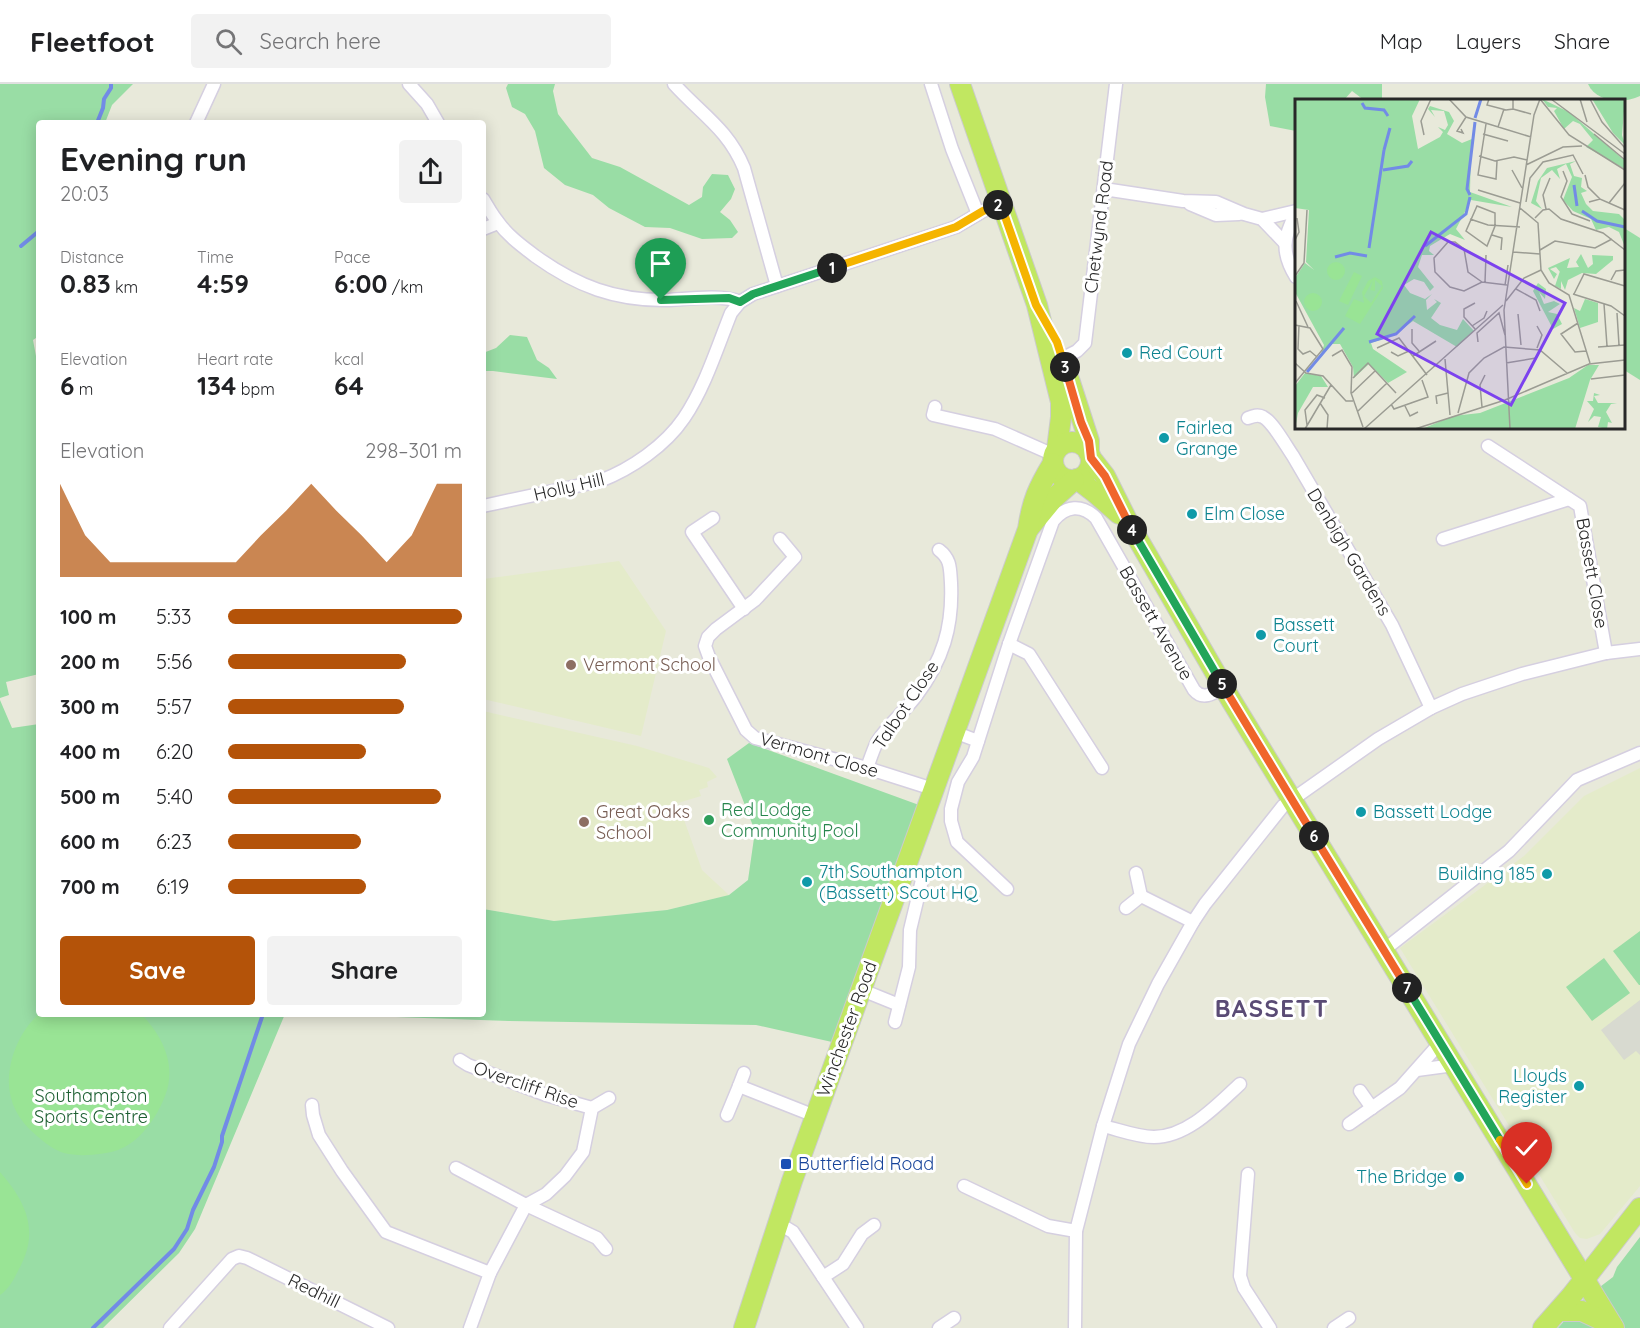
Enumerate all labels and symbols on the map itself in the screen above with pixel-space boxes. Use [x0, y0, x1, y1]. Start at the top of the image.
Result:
inset map [1295, 99, 1625, 429]
street label: Chetwynd Road [1079, 159, 1118, 295]
pin: 2 [983, 190, 1013, 220]
pin [635, 238, 686, 300]
pin: 1 [817, 253, 847, 283]
place label: Red Court [1139, 341, 1223, 364]
marker: Red Court [1120, 346, 1134, 360]
pin: 3 [1050, 352, 1080, 382]
place label: Fairlea Grange [1176, 416, 1238, 460]
marker: Fairlea Grange [1157, 431, 1171, 445]
street label: Holly Hill [531, 467, 607, 506]
street label: Denbigh Gardens [1302, 484, 1397, 620]
place label: Elm Close [1204, 502, 1285, 525]
marker: Elm Close [1185, 507, 1199, 521]
pin: 4 [1117, 515, 1147, 545]
street label: Bassett Close [1571, 516, 1614, 630]
street label: Bassett Avenue [1114, 561, 1198, 684]
place label: Bassett Court [1273, 613, 1335, 657]
marker: Bassett Court [1254, 628, 1268, 642]
place label: Vermont School [583, 653, 716, 676]
street label: Talbot Close [867, 656, 944, 753]
marker: Vermont School [564, 658, 578, 672]
pin: 5 [1207, 669, 1237, 699]
street label: Vermont Close [757, 727, 881, 782]
place label: Red Lodge Community Pool [721, 798, 859, 842]
place label: Great Oaks School [596, 800, 690, 844]
place label: Bassett Lodge [1373, 800, 1492, 823]
marker: Bassett Lodge [1354, 805, 1368, 819]
marker: Red Lodge Community Pool [702, 813, 716, 827]
marker: Great Oaks School [577, 815, 591, 829]
pin: 6 [1299, 821, 1329, 851]
place label: 7th Southampton (Bassett) Scout HQ [819, 860, 979, 904]
place label: Building 185 [1438, 862, 1535, 885]
marker: Building 185 [1540, 867, 1554, 881]
marker: 7th Southampton (Bassett) Scout HQ [800, 875, 814, 889]
street label: Winchester Road [811, 958, 882, 1100]
pin: 7 [1392, 973, 1422, 1003]
district label: BASSETT [1215, 993, 1329, 1023]
street label: Overcliff Rise [471, 1056, 582, 1113]
place label: Lloyds Register [1498, 1064, 1567, 1108]
marker: Lloyds Register [1572, 1079, 1586, 1093]
park label: Southampton Sports Centre [34, 1084, 148, 1128]
pin [1501, 1122, 1552, 1184]
place label: Butterfield Road [798, 1152, 934, 1175]
marker: Butterfield Road [779, 1157, 793, 1171]
place label: The Bridge [1356, 1165, 1447, 1188]
marker: The Bridge [1452, 1170, 1466, 1184]
street label: Redhill [284, 1268, 344, 1313]

